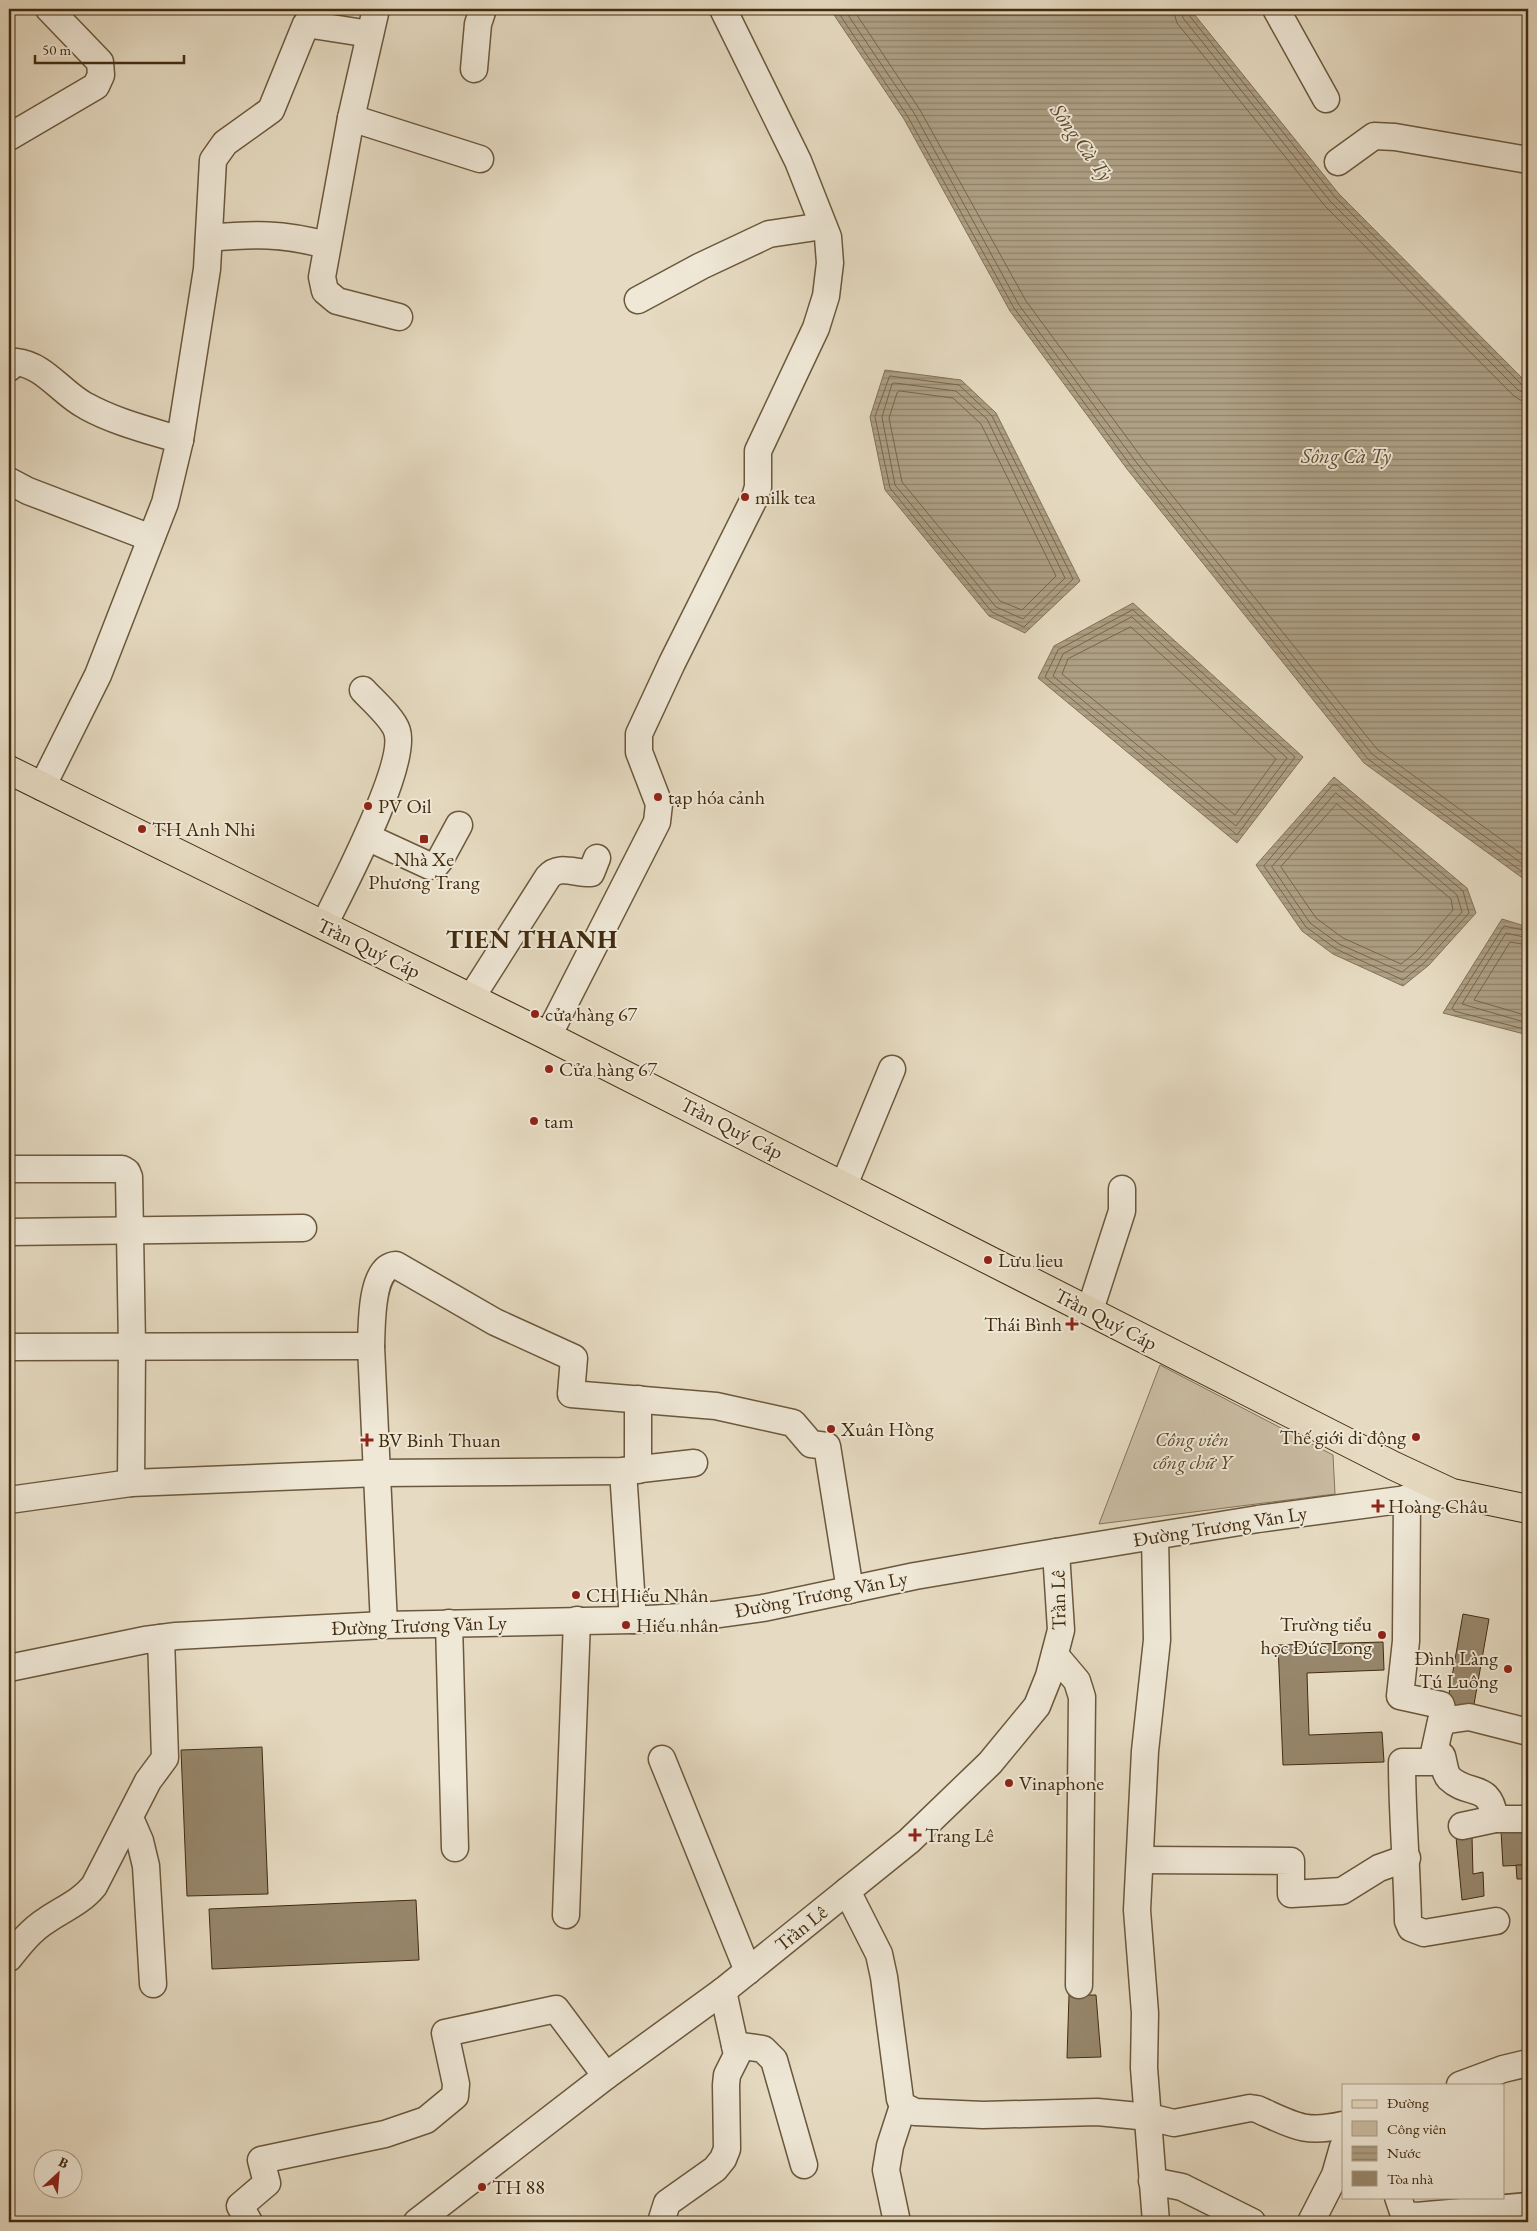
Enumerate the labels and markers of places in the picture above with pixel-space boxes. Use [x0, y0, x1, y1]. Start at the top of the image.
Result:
place label: milk tea [755, 484, 816, 510]
marker: milk tea [739, 491, 751, 503]
place label: tạp hóa cảnh [668, 784, 765, 810]
marker: tạp hóa cảnh [652, 791, 664, 803]
place label: PV Oil [378, 793, 432, 819]
marker: PV Oil [362, 800, 374, 812]
place label: TH Anh Nhi [152, 816, 255, 842]
marker: TH Anh Nhi [136, 823, 148, 835]
marker: Nhà Xe Phương Trang [418, 833, 430, 845]
place label: Nhà Xe Phương Trang [368, 846, 480, 895]
place label: cửa hàng 67 [545, 1001, 637, 1027]
marker: cửa hàng 67 [529, 1008, 541, 1020]
place label: Cửa hàng 67 [559, 1056, 658, 1082]
marker: Cửa hàng 67 [543, 1063, 555, 1075]
place label: tam [544, 1108, 574, 1134]
marker: tam [528, 1115, 540, 1127]
place label: Lưu lieu [998, 1247, 1064, 1273]
marker: Lưu lieu [982, 1254, 994, 1266]
place label: Thái Bình [984, 1311, 1062, 1337]
marker: Thái Bình [1066, 1318, 1078, 1330]
place label: Xuân Hồng [840, 1416, 934, 1442]
marker: Xuân Hồng [825, 1423, 837, 1435]
place label: Thế giới di động [1280, 1424, 1406, 1450]
place label: BV Binh Thuan [378, 1427, 501, 1453]
marker: Thế giới di động [1410, 1431, 1422, 1443]
marker: BV Binh Thuan [360, 1433, 374, 1447]
place label: Hoàng Châu [1388, 1493, 1488, 1519]
marker: Hoàng Châu [1372, 1500, 1384, 1512]
place label: CH Hiếu Nhân [586, 1582, 709, 1608]
marker: CH Hiếu Nhân [570, 1589, 582, 1601]
place label: Trường tiểu học Đức Long [1260, 1611, 1372, 1660]
place label: Hiếu nhân [636, 1612, 719, 1638]
marker: Hiếu nhân [620, 1619, 632, 1631]
marker: Trường tiểu học Đức Long [1376, 1629, 1388, 1641]
place label: Đình Làng Tú Luông [1414, 1645, 1498, 1694]
marker: Đình Làng Tú Luông [1502, 1663, 1514, 1675]
place label: Vinaphone [1019, 1770, 1104, 1796]
marker: Vinaphone [1003, 1777, 1015, 1789]
place label: Trang Lê [925, 1822, 994, 1848]
marker: Trang Lê [909, 1829, 921, 1841]
place label: TH 88 [492, 2174, 545, 2200]
marker: TH 88 [476, 2181, 488, 2193]

